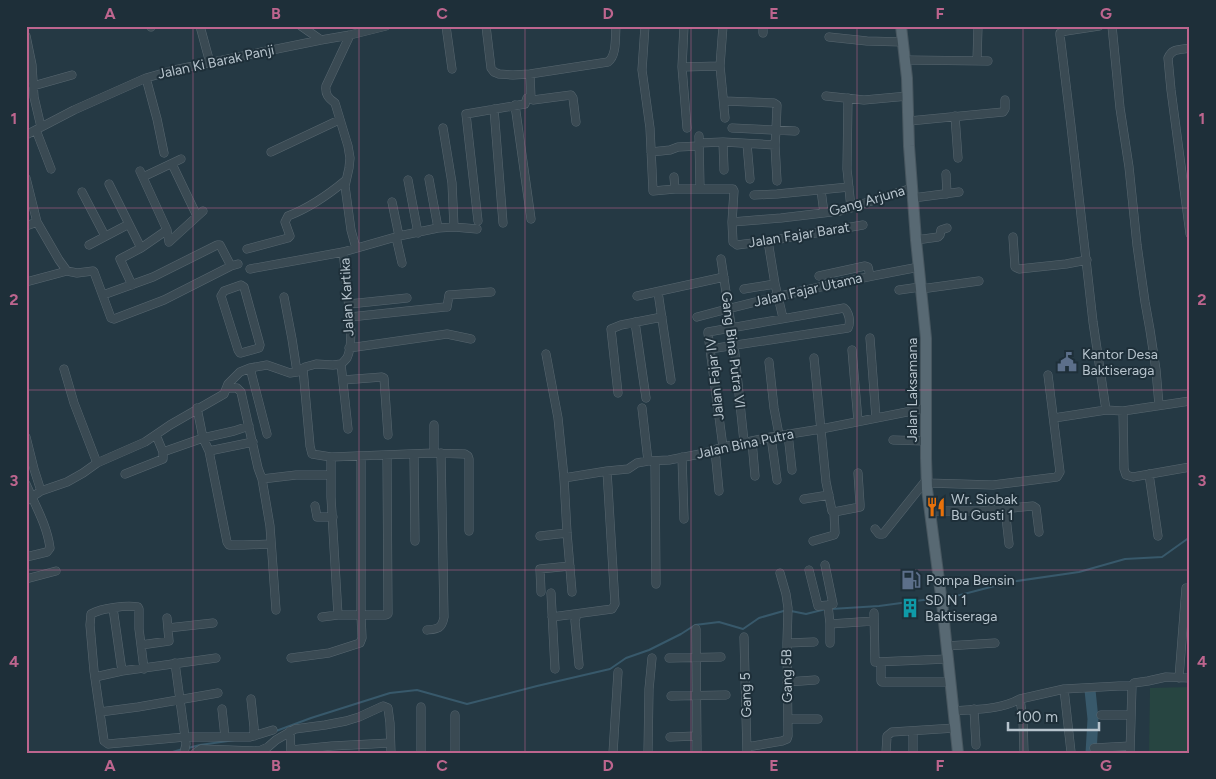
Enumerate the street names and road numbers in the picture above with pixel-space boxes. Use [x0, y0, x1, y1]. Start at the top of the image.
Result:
street label: Jalan Ki Barak Panji [156, 41, 276, 83]
street label: Gang Arjuna [827, 182, 907, 220]
street label: Jalan Fajar Barat [747, 219, 851, 251]
street label: Jalan Kartika [336, 257, 358, 337]
street label: Jalan Fajar Utama [752, 269, 864, 311]
street label: Gang Bina Putra VI [717, 291, 749, 409]
street label: Jalan Fajar IV [702, 336, 728, 421]
street label: Jalan Laksamana [904, 338, 921, 442]
street label: Jalan Bina Putra [695, 425, 795, 463]
street label: Gang 5B [778, 649, 796, 703]
street label: Gang 5 [737, 672, 755, 718]

